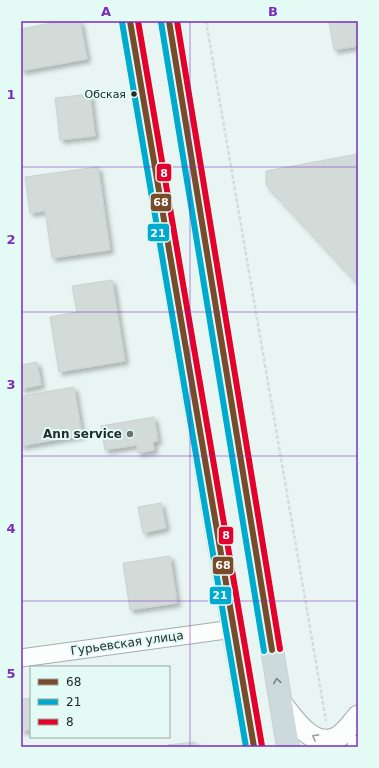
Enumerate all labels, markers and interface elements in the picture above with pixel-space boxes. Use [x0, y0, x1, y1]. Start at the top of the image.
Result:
text: A [101, 4, 111, 19]
text: B [268, 4, 278, 19]
text: 1 [6, 87, 16, 102]
place label: Обская [85, 88, 126, 101]
marker: Обская [129, 89, 139, 99]
line badge: 8 [156, 163, 172, 182]
text: 8 [160, 167, 168, 180]
line badge: 68 [150, 193, 172, 212]
text: 68 [153, 196, 169, 209]
line badge: 21 [147, 223, 170, 242]
text: 21 [150, 227, 166, 240]
text: 2 [6, 232, 16, 247]
text: 3 [6, 377, 16, 392]
place label: Ann service [43, 427, 122, 441]
marker: Ann service [125, 429, 135, 439]
text: 4 [6, 521, 16, 536]
line badge: 8 [218, 526, 234, 545]
text: 8 [222, 529, 230, 542]
line badge: 68 [212, 556, 234, 575]
text: 68 [215, 559, 231, 572]
line badge: 21 [209, 586, 232, 605]
text: 21 [212, 589, 228, 602]
street label: Гурьевская улица [70, 628, 184, 658]
text: 5 [6, 666, 16, 681]
legend [30, 666, 170, 738]
text: 68 [66, 675, 81, 689]
one-way arrow [273, 678, 282, 684]
text: 21 [66, 695, 81, 709]
text: 8 [66, 715, 74, 729]
one-way arrow [312, 734, 320, 741]

